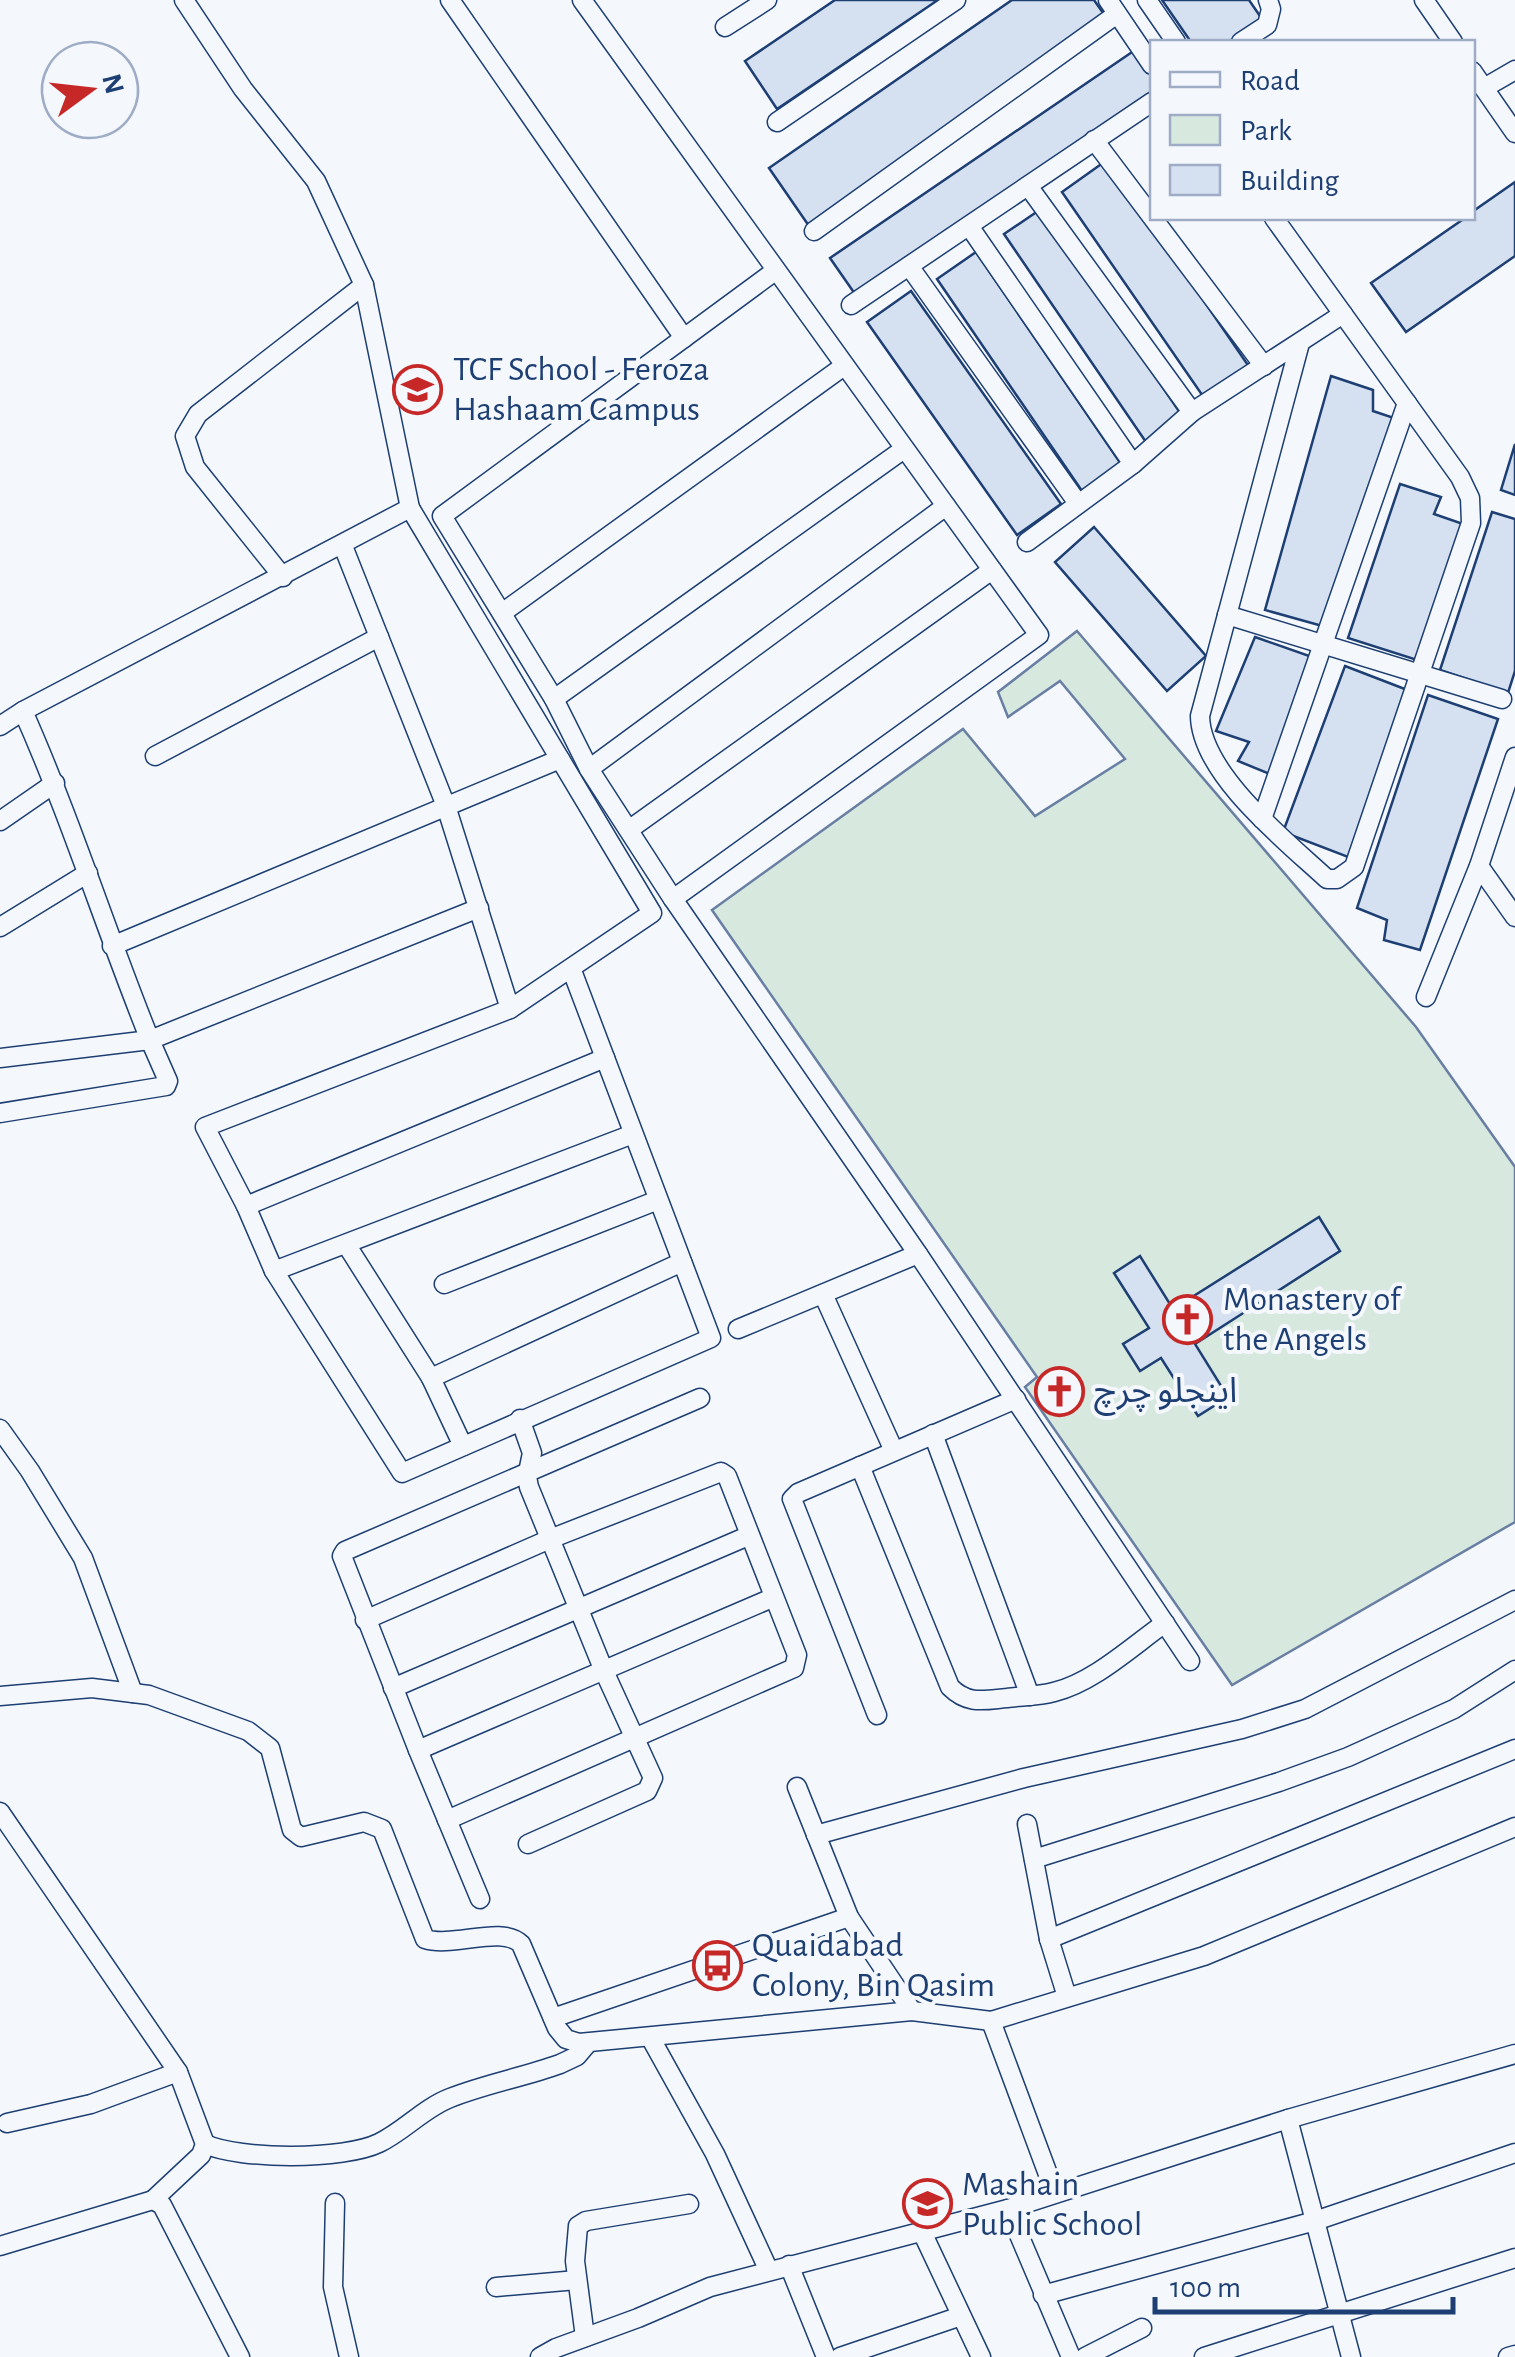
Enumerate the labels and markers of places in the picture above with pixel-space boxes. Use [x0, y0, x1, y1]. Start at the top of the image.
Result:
place label: TCF School - Feroza Hashaam Campus [453, 352, 709, 427]
school or university icon: TCF School - Feroza Hashaam Campus [392, 363, 444, 415]
place label: Monastery of the Angels [1223, 1282, 1403, 1357]
church icon: Monastery of the Angels [1162, 1293, 1214, 1345]
church icon: اینجلو چرچ [1033, 1365, 1085, 1417]
place label: اینجلو چرچ [1094, 1374, 1237, 1416]
place label: Quaidabad Colony, Bin Qasim [752, 1928, 995, 2003]
bus stop icon: Quaidabad Colony, Bin Qasim [691, 1939, 743, 1991]
place label: Mashain Public School [962, 2167, 1142, 2242]
school or university icon: Mashain Public School [901, 2178, 953, 2230]

